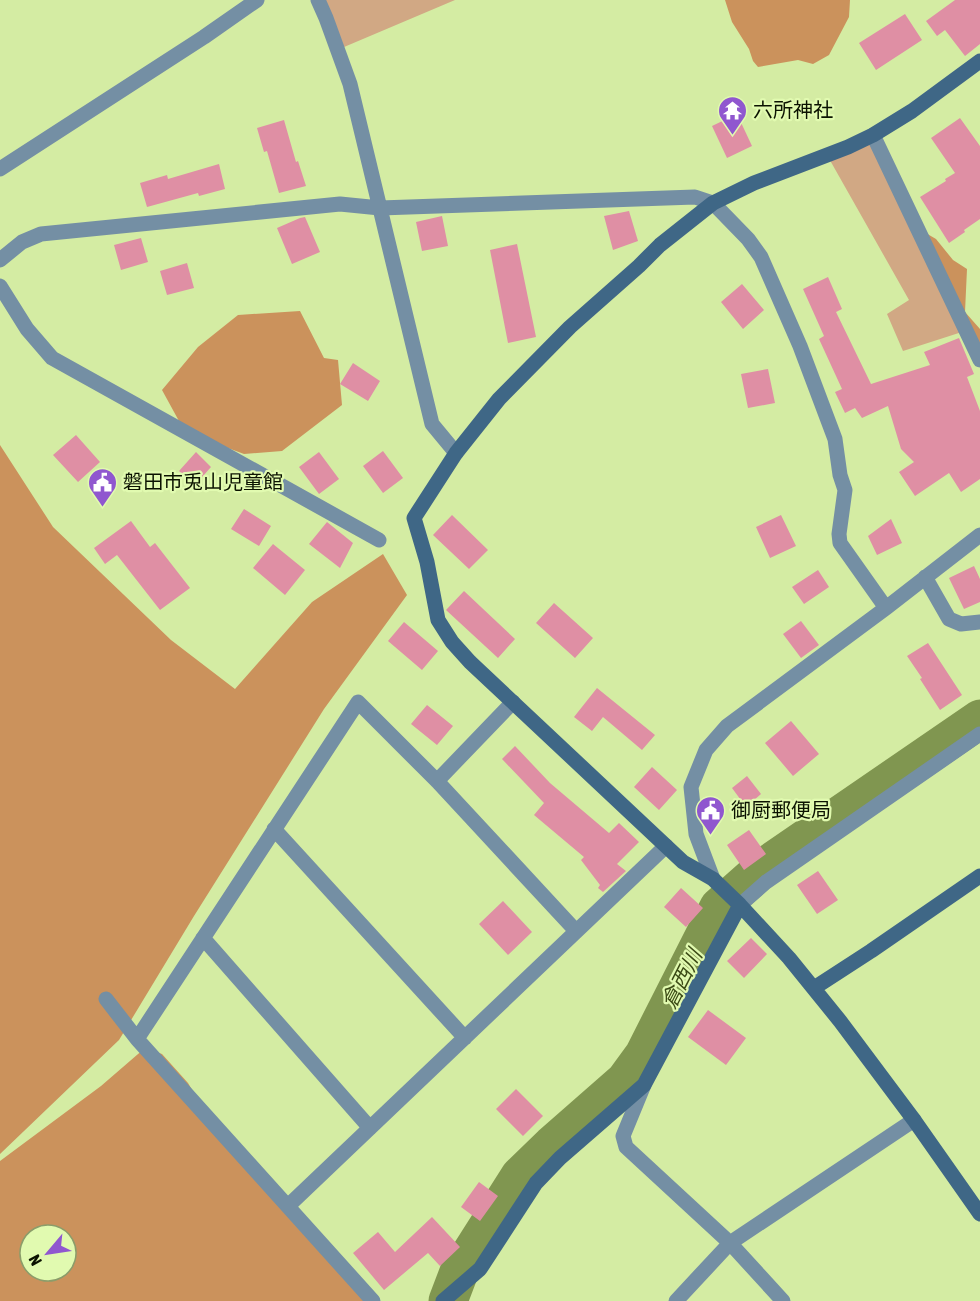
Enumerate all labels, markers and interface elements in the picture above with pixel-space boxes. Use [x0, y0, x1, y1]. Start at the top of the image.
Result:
temple icon: 六所神社 [716, 94, 748, 136]
place label: 六所神社 [753, 98, 833, 121]
public building icon: 磐田市兎山児童館 [86, 466, 118, 508]
place label: 磐田市兎山児童館 [123, 470, 283, 493]
public building icon: 御厨郵便局 [694, 794, 726, 836]
place label: 御厨郵便局 [731, 798, 831, 821]
water label: 倉西川 [656, 943, 707, 1012]
north arrow [18, 1223, 78, 1283]
text: N [25, 1252, 45, 1269]

